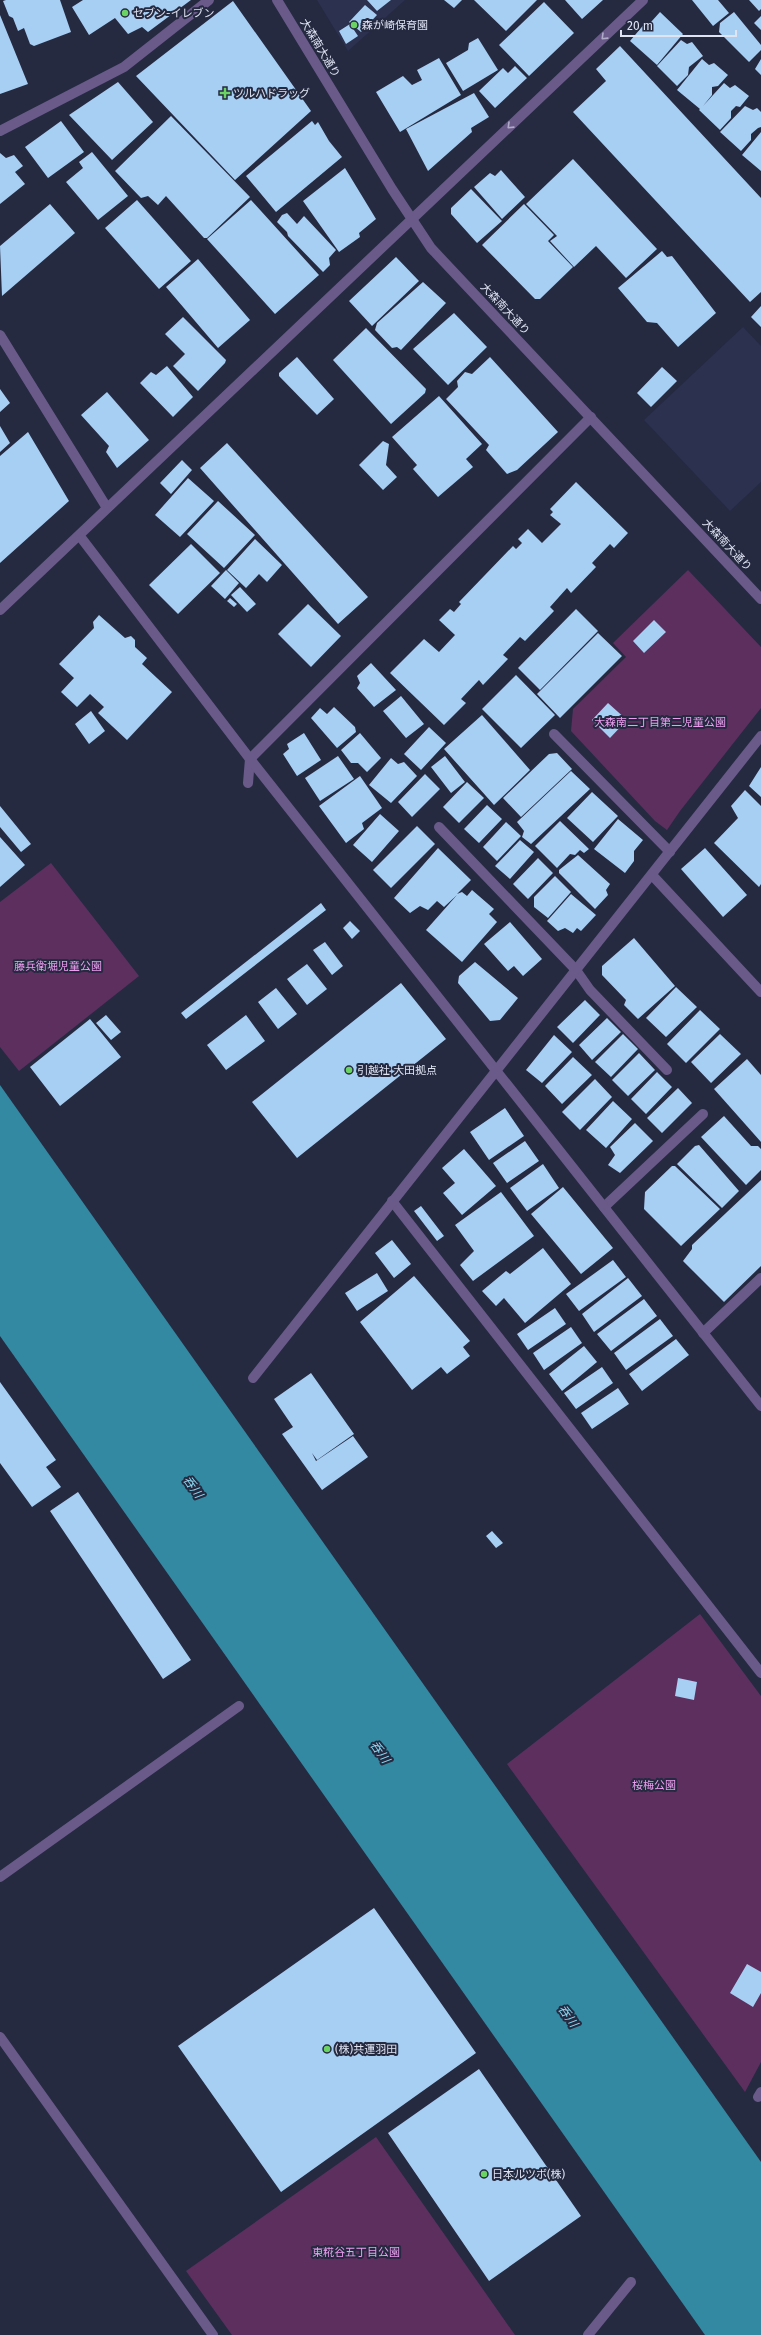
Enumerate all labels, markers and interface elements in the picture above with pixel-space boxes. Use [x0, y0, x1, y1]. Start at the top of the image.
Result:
place label: セブン-イレブン [133, 7, 214, 20]
marker: セブン-イレブン [120, 8, 130, 18]
scale bar [621, 12, 736, 38]
street label: 大森南大通り [297, 16, 343, 80]
place label: 森が崎保育園 [362, 19, 428, 32]
text: 20 m [627, 19, 653, 33]
marker: 森が崎保育園 [349, 20, 359, 30]
one-way arrow [601, 32, 609, 39]
place label: ツルハドラッグ [233, 87, 310, 100]
marker: ツルハドラッグ [220, 88, 230, 98]
one-way arrow [507, 121, 515, 129]
street label: 大森南大通り [478, 280, 532, 338]
street label: 大森南大通り [700, 516, 754, 574]
park label: 大森南二丁目第二児童公園 [594, 716, 726, 729]
park label: 藤兵衛堀児童公園 [14, 960, 102, 973]
place label: 引越社 大田拠点 [357, 1064, 437, 1077]
marker: 引越社 大田拠点 [344, 1065, 354, 1075]
water label: 呑川 [180, 1473, 207, 1502]
water label: 呑川 [367, 1738, 394, 1767]
park label: 桜梅公園 [632, 1779, 676, 1792]
water label: 呑川 [555, 2002, 582, 2031]
place label: (株)共運羽田 [335, 2043, 397, 2056]
marker: (株)共運羽田 [322, 2044, 332, 2054]
place label: 日本ルツボ(株) [492, 2168, 566, 2181]
marker: 日本ルツボ(株) [479, 2169, 489, 2179]
park label: 東糀谷五丁目公園 [312, 2246, 400, 2259]

